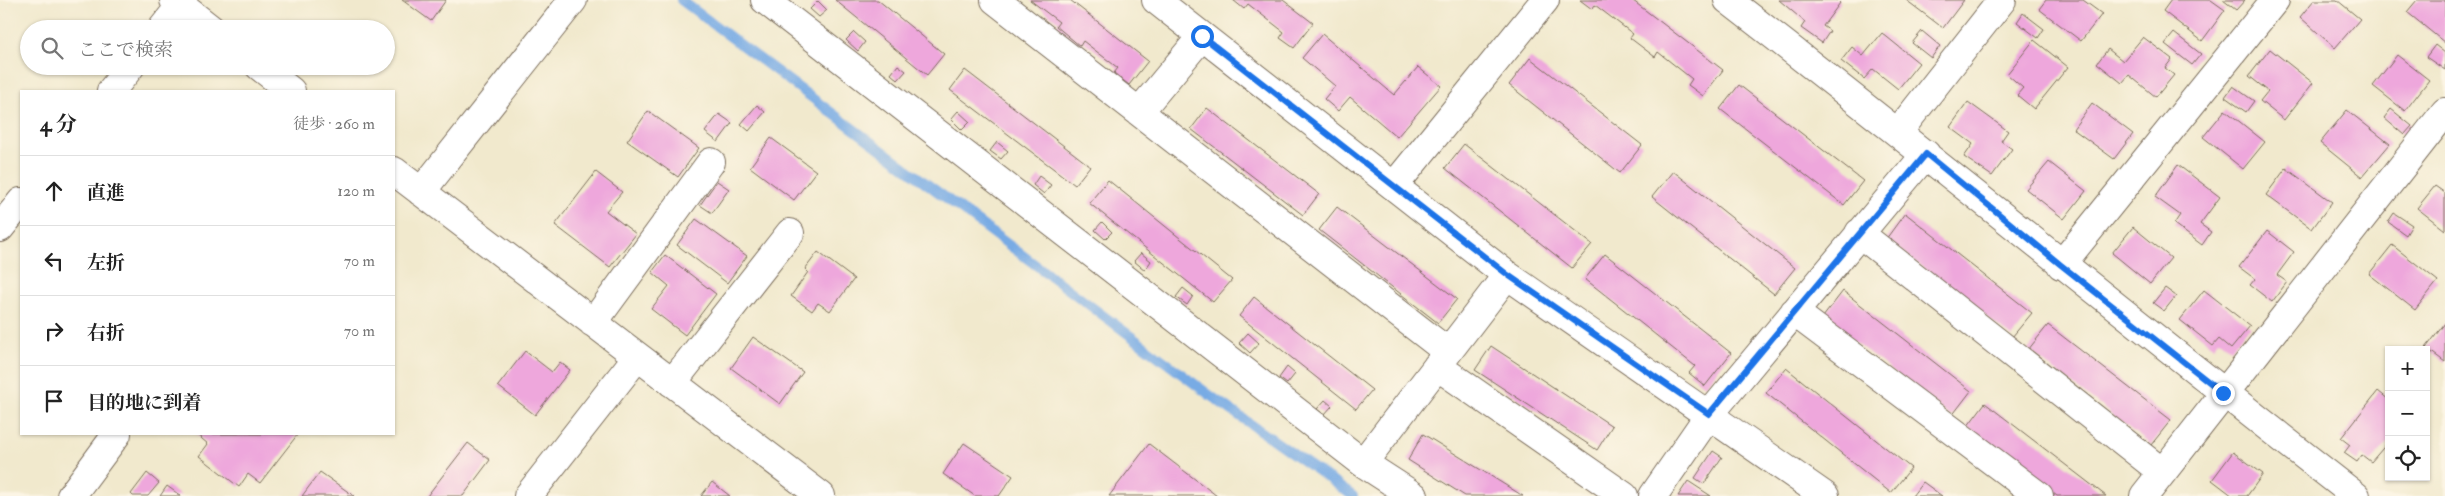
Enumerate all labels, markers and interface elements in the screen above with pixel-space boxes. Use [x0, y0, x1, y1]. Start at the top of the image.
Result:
search box [20, 20, 395, 75]
route start [1191, 25, 1214, 48]
icon: search [38, 34, 66, 62]
text: ここで検索 [78, 38, 173, 62]
text: 4 分 [40, 111, 77, 138]
text: 徒歩 · 260 m [293, 114, 375, 134]
icon: ahead [40, 177, 68, 205]
text: 直進 [87, 181, 125, 205]
text: 120 m [337, 181, 375, 201]
icon: left [40, 247, 68, 275]
text: 左折 [87, 251, 125, 275]
text: 70 m [344, 251, 375, 271]
icon: right [40, 317, 68, 345]
text: 右折 [87, 321, 125, 345]
text: 70 m [344, 321, 375, 341]
map controls [2385, 346, 2430, 481]
button: + [2385, 346, 2430, 391]
route end [2212, 382, 2235, 405]
icon: arrive [40, 387, 68, 415]
text: 目的地に到着 [87, 391, 201, 415]
button: − [2385, 391, 2430, 436]
button: locate [2385, 436, 2430, 481]

